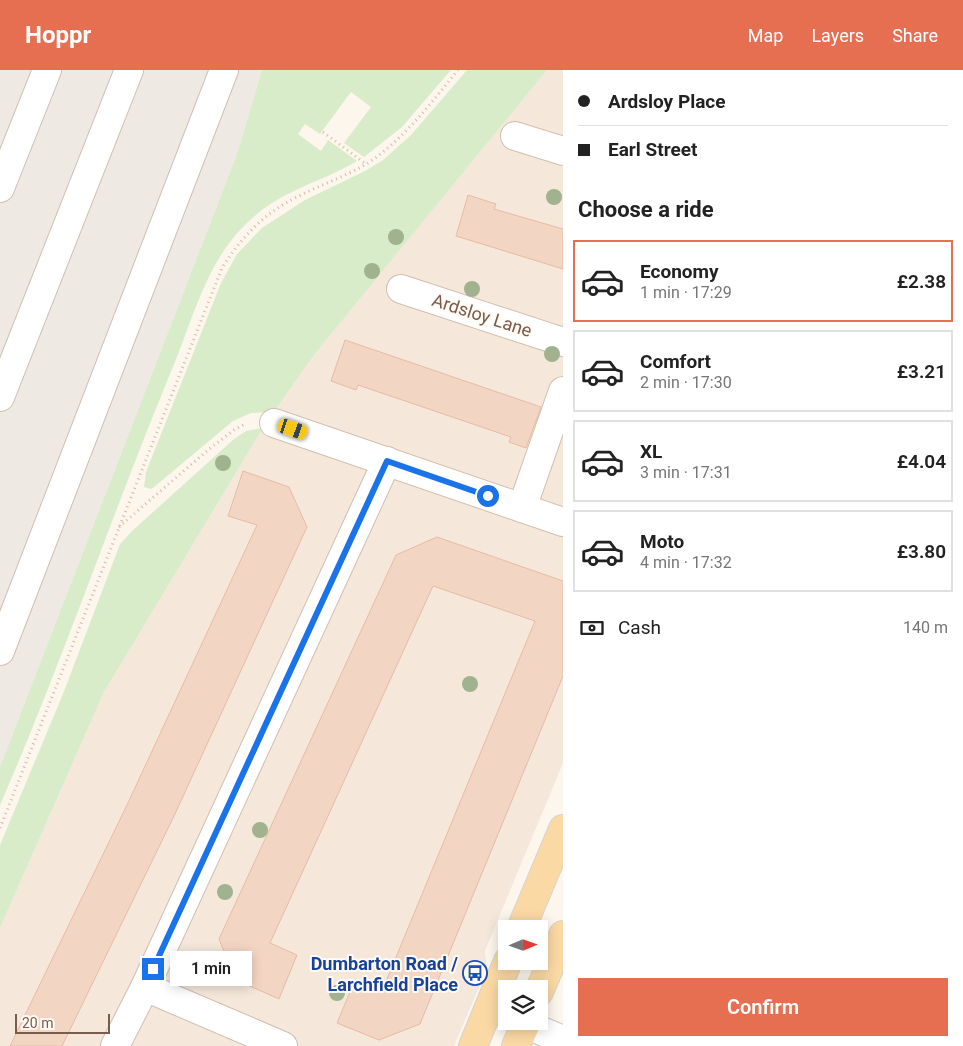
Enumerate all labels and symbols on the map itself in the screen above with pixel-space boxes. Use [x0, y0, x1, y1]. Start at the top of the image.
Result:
street label: Ardsloy Lane [429, 289, 535, 341]
car [276, 417, 309, 441]
route start [477, 485, 499, 507]
north arrow [498, 920, 548, 970]
callout: 1 min [170, 952, 253, 986]
place label: Dumbarton Road / Larchfield Place [311, 953, 458, 995]
route end [142, 958, 164, 980]
bus stop icon: Dumbarton Road / Larchfield Place [462, 960, 488, 986]
scale bar [15, 1011, 110, 1034]

